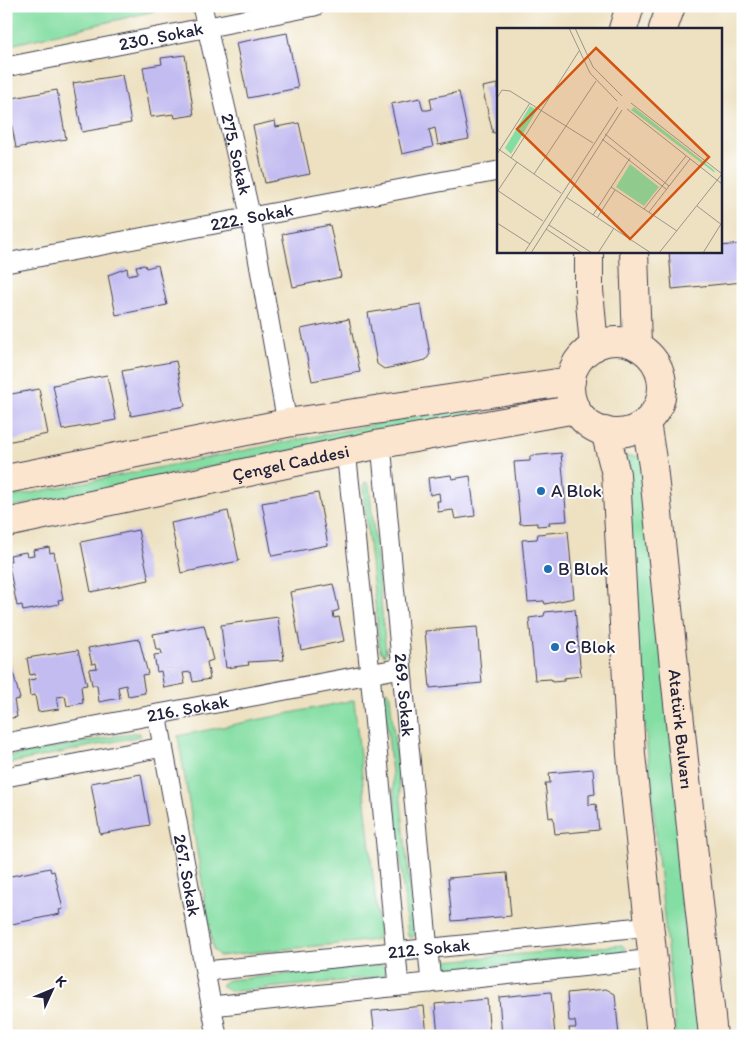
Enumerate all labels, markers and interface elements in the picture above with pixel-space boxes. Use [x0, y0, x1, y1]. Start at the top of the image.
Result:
street label: 230. Sokak [117, 17, 205, 55]
inset map [497, 28, 722, 252]
street label: 275. Sokak [216, 111, 256, 197]
street label: 222. Sokak [209, 199, 295, 236]
street label: Çengel Caddesi [230, 440, 351, 486]
place label: A Blok [551, 480, 602, 502]
marker: A Blok [535, 485, 547, 497]
place label: B Blok [558, 558, 609, 580]
marker: B Blok [542, 563, 554, 575]
place label: C Blok [565, 636, 616, 658]
marker: C Blok [549, 641, 561, 653]
street label: 269. Sokak [389, 652, 419, 738]
street label: Atatürk Bulvarı [663, 668, 698, 790]
street label: 216. Sokak [145, 690, 230, 727]
street label: 267. Sokak [169, 832, 205, 918]
street label: 212. Sokak [387, 933, 471, 964]
north arrow [28, 964, 78, 1014]
text: K [52, 972, 71, 991]

